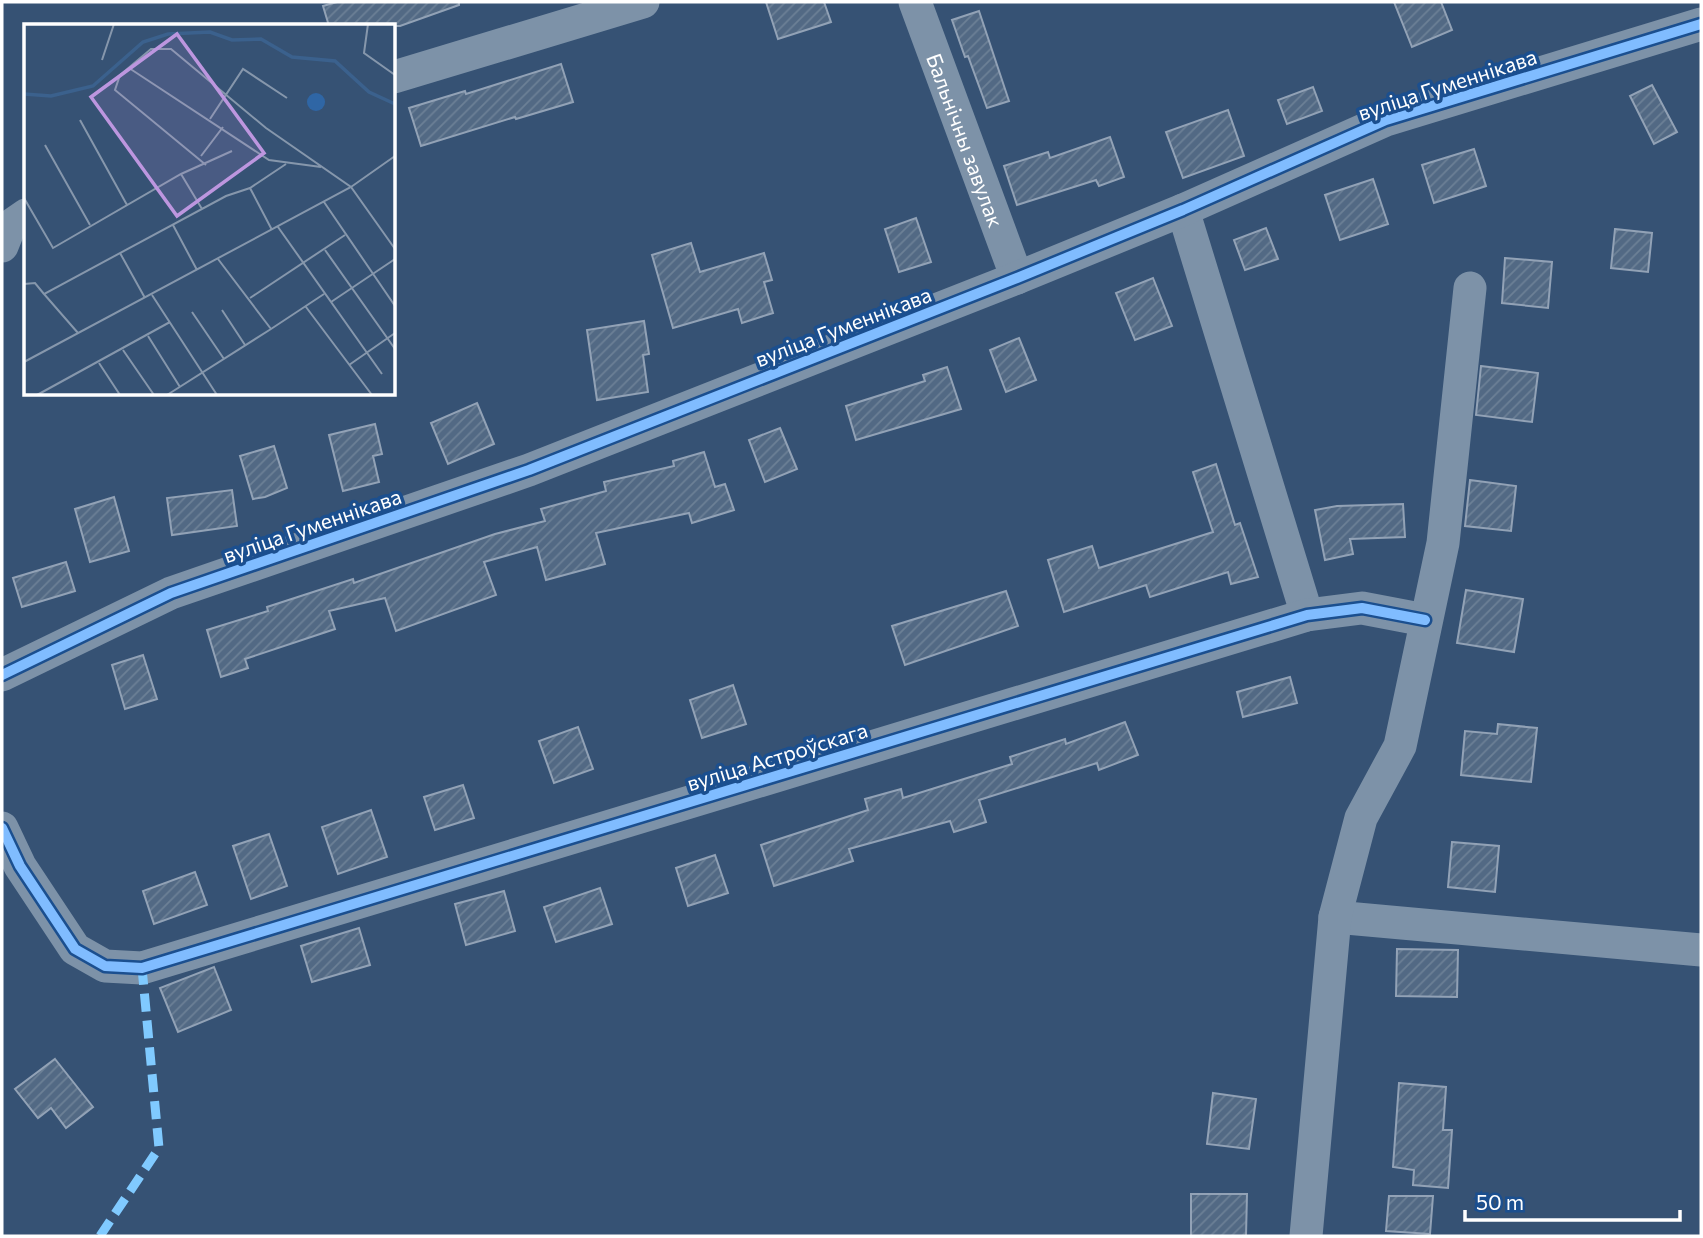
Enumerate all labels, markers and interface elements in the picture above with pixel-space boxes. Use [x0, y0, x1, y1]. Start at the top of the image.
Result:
inset map [24, 24, 396, 396]
street label: вуліца Гуменнікава [1354, 43, 1540, 125]
street label: Бальнічны завулак [922, 50, 1009, 230]
street label: вуліца Гуменнікава [751, 281, 935, 371]
street label: вуліца Гуменнікава [220, 483, 404, 567]
street label: вуліца Астроўскага [684, 717, 870, 795]
scale bar [1465, 1178, 1680, 1222]
text: 50 m [1476, 1189, 1524, 1214]

